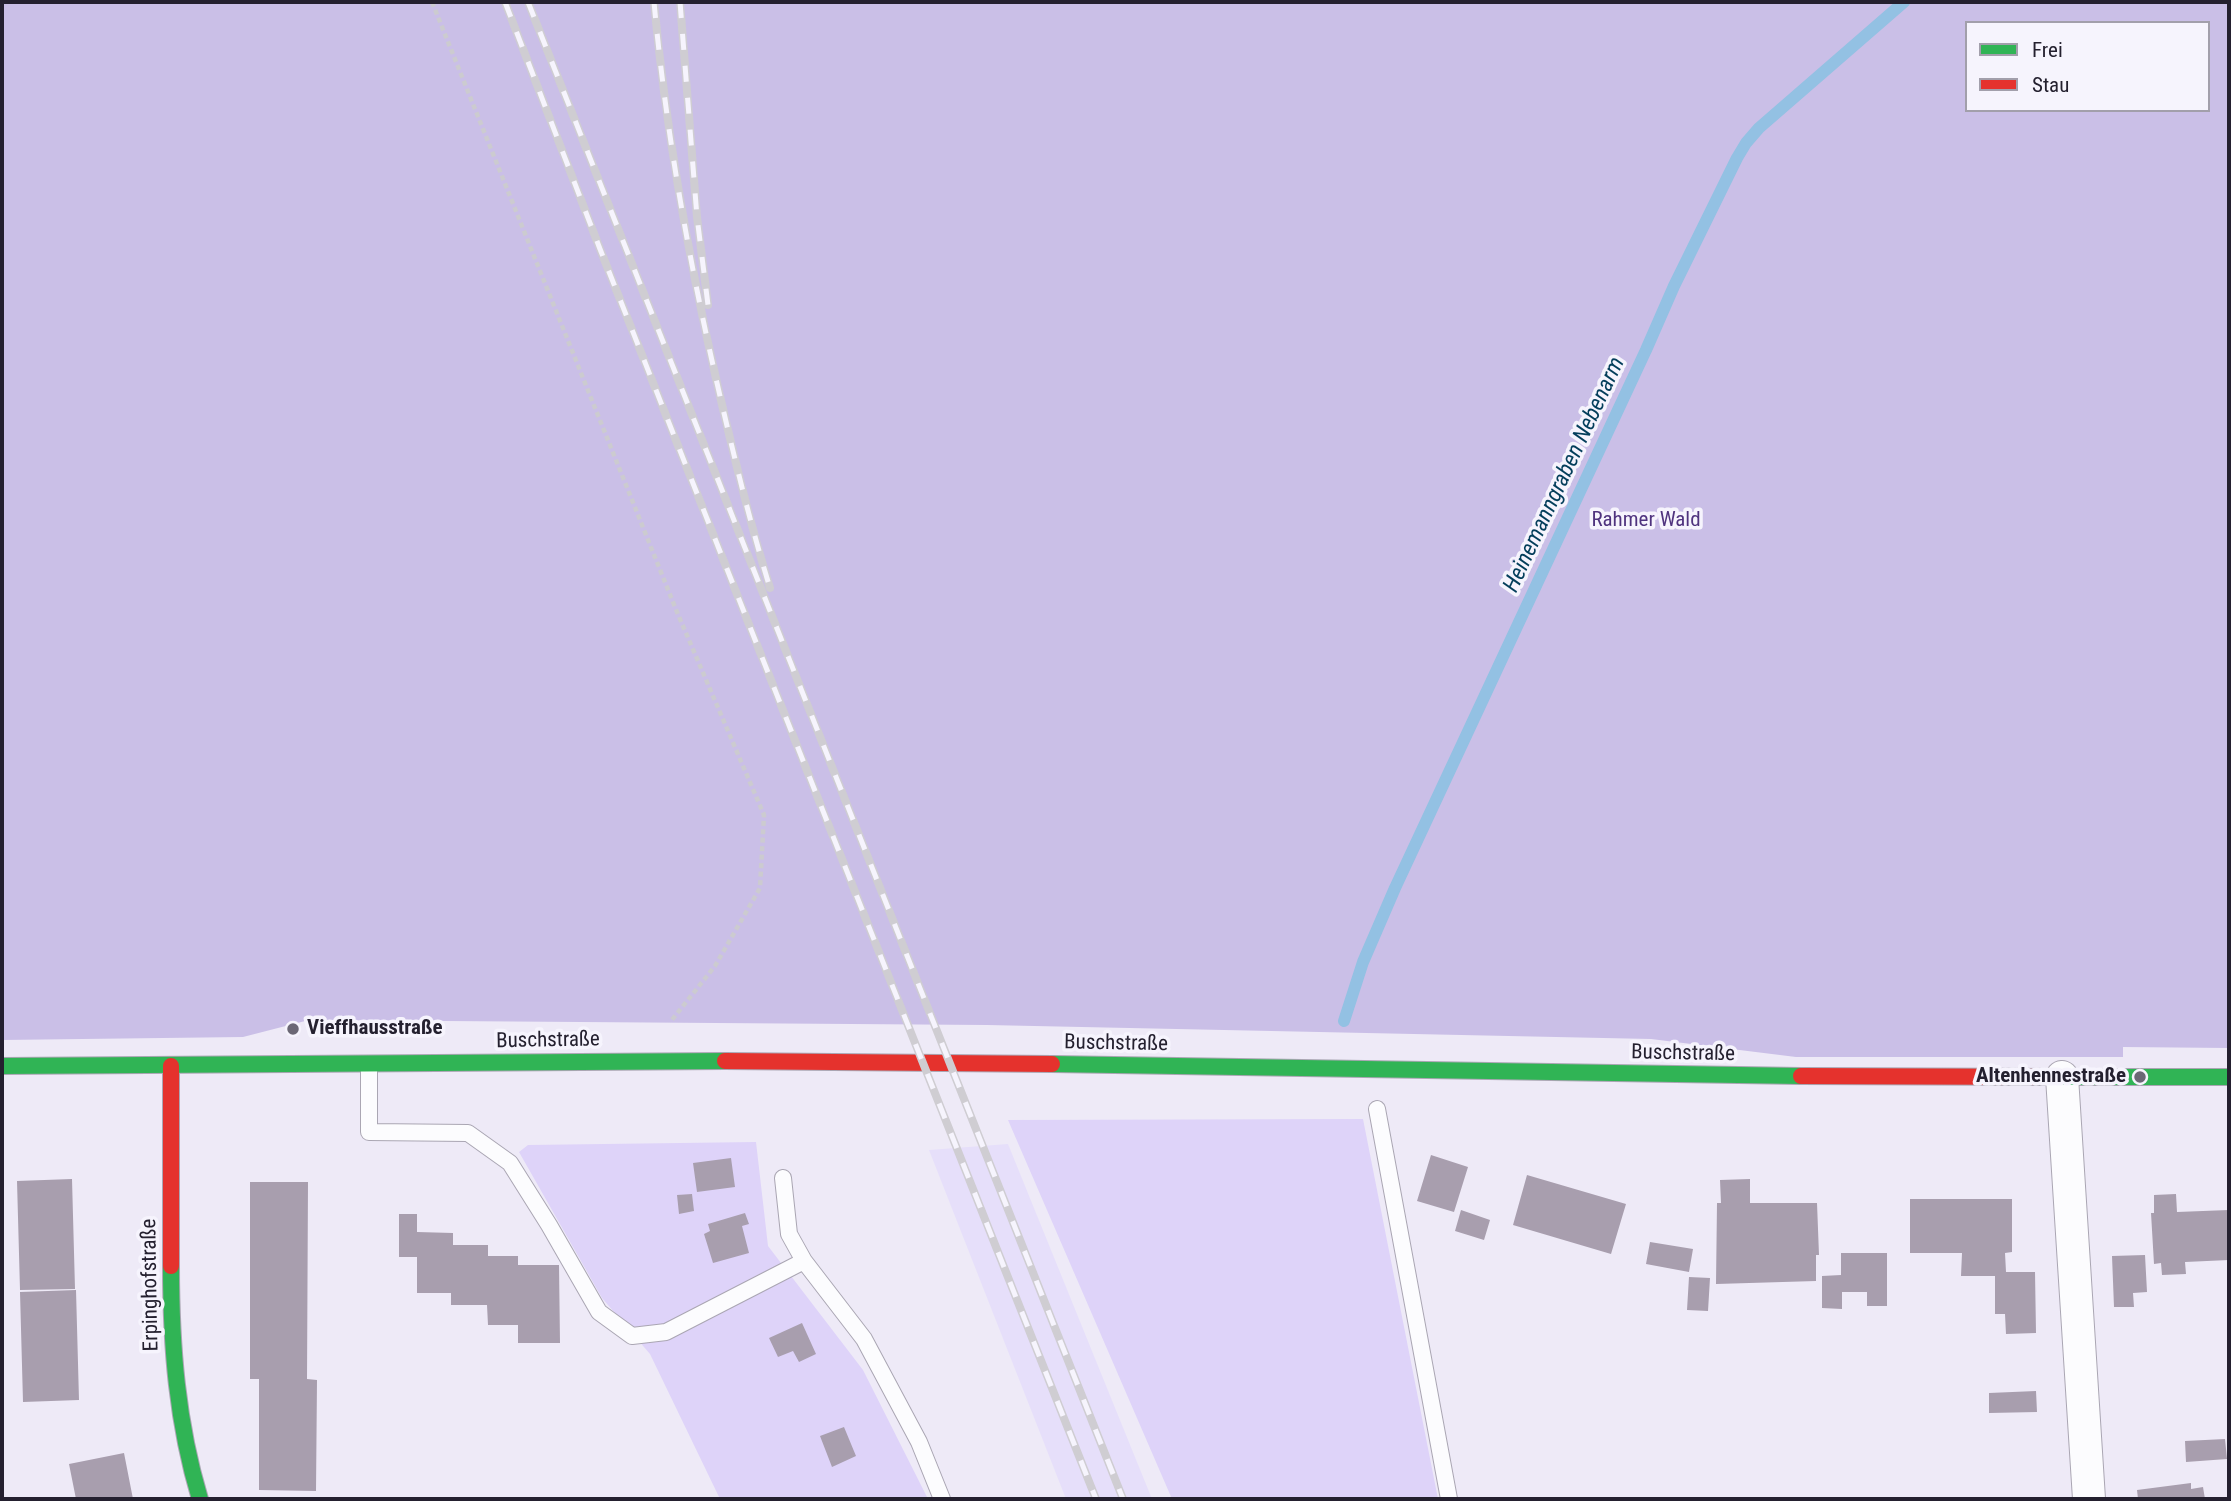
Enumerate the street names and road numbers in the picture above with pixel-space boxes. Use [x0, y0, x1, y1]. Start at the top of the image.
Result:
street label: Buschstraße [496, 1027, 600, 1055]
street label: Buschstraße [1064, 1030, 1168, 1058]
street label: Buschstraße [1631, 1040, 1735, 1068]
street label: Erpinghofstraße [137, 1219, 165, 1351]

